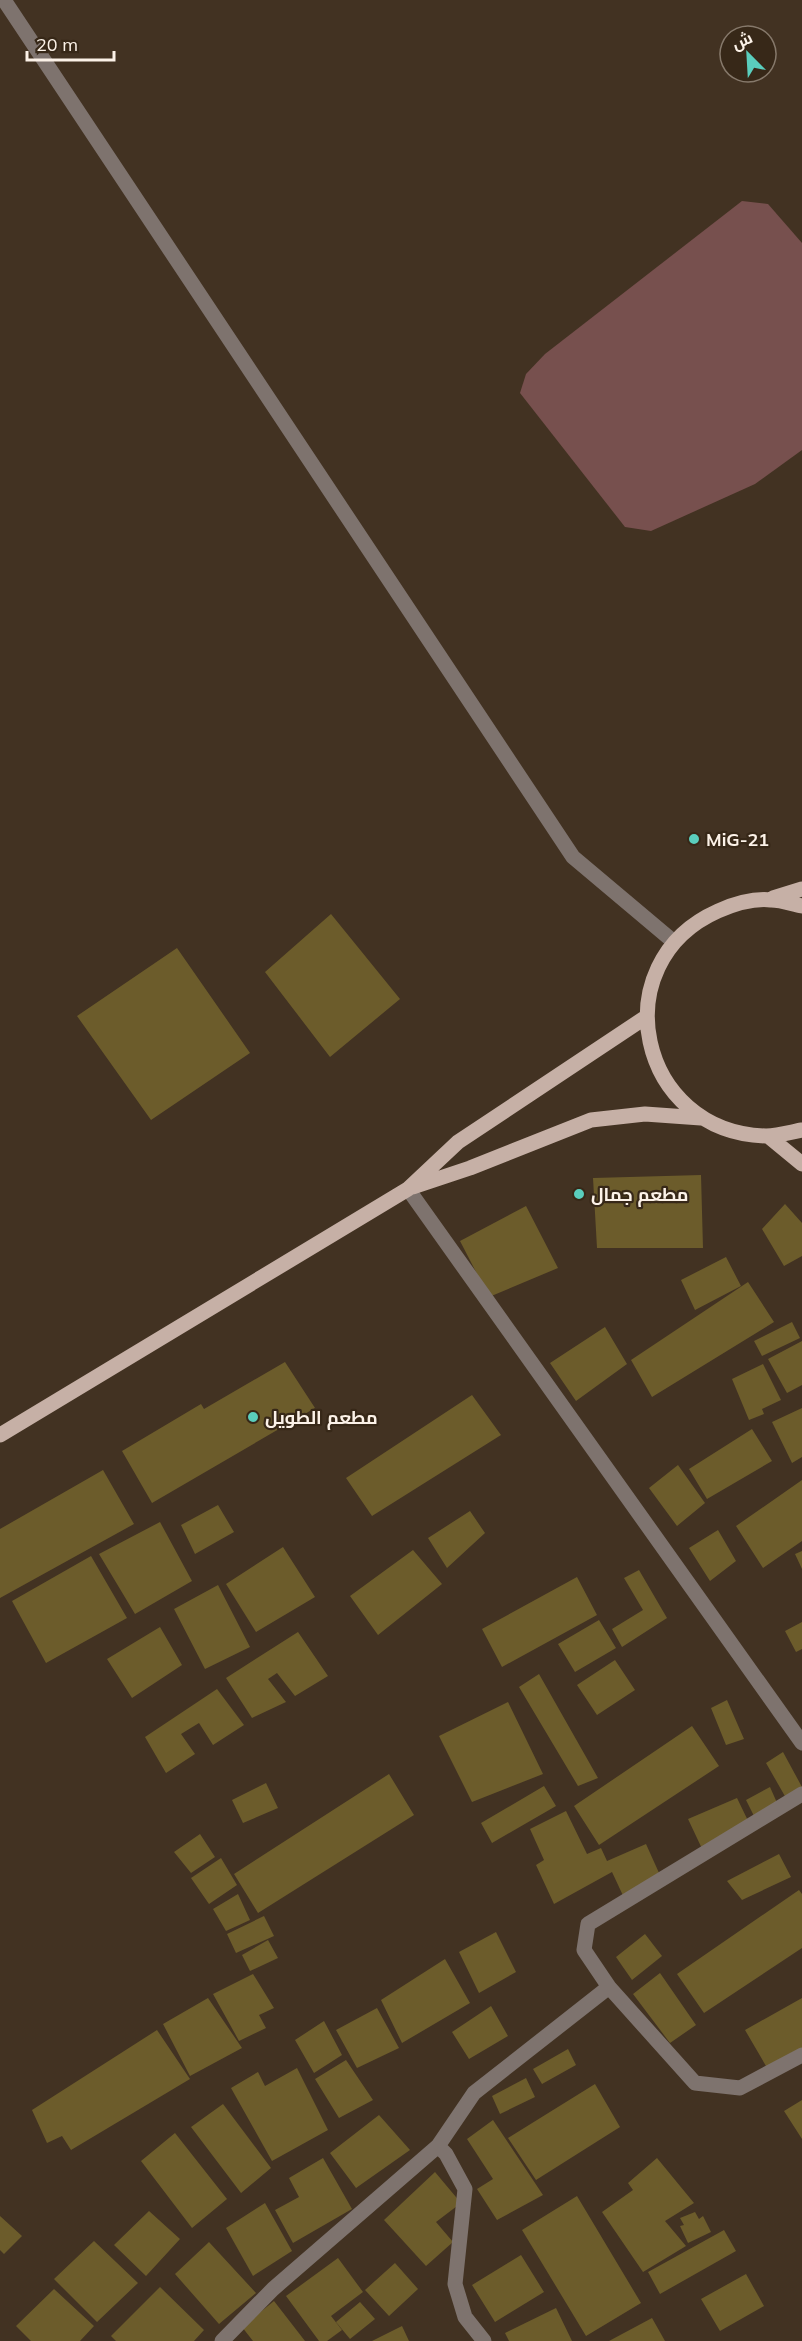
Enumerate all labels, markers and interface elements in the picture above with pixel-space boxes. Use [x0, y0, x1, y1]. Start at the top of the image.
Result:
scale bar [27, 24, 114, 62]
north arrow [718, 24, 778, 84]
text: ش [728, 27, 755, 54]
text: 20 m [36, 33, 78, 56]
place label: MiG-21 [706, 828, 769, 851]
marker: MiG-21 [687, 832, 701, 846]
place label: مطعم جمال [591, 1183, 689, 1207]
marker: مطعم جمال [572, 1187, 586, 1201]
place label: مطعم الطويل [265, 1406, 378, 1430]
marker: مطعم الطويل [246, 1410, 260, 1424]

